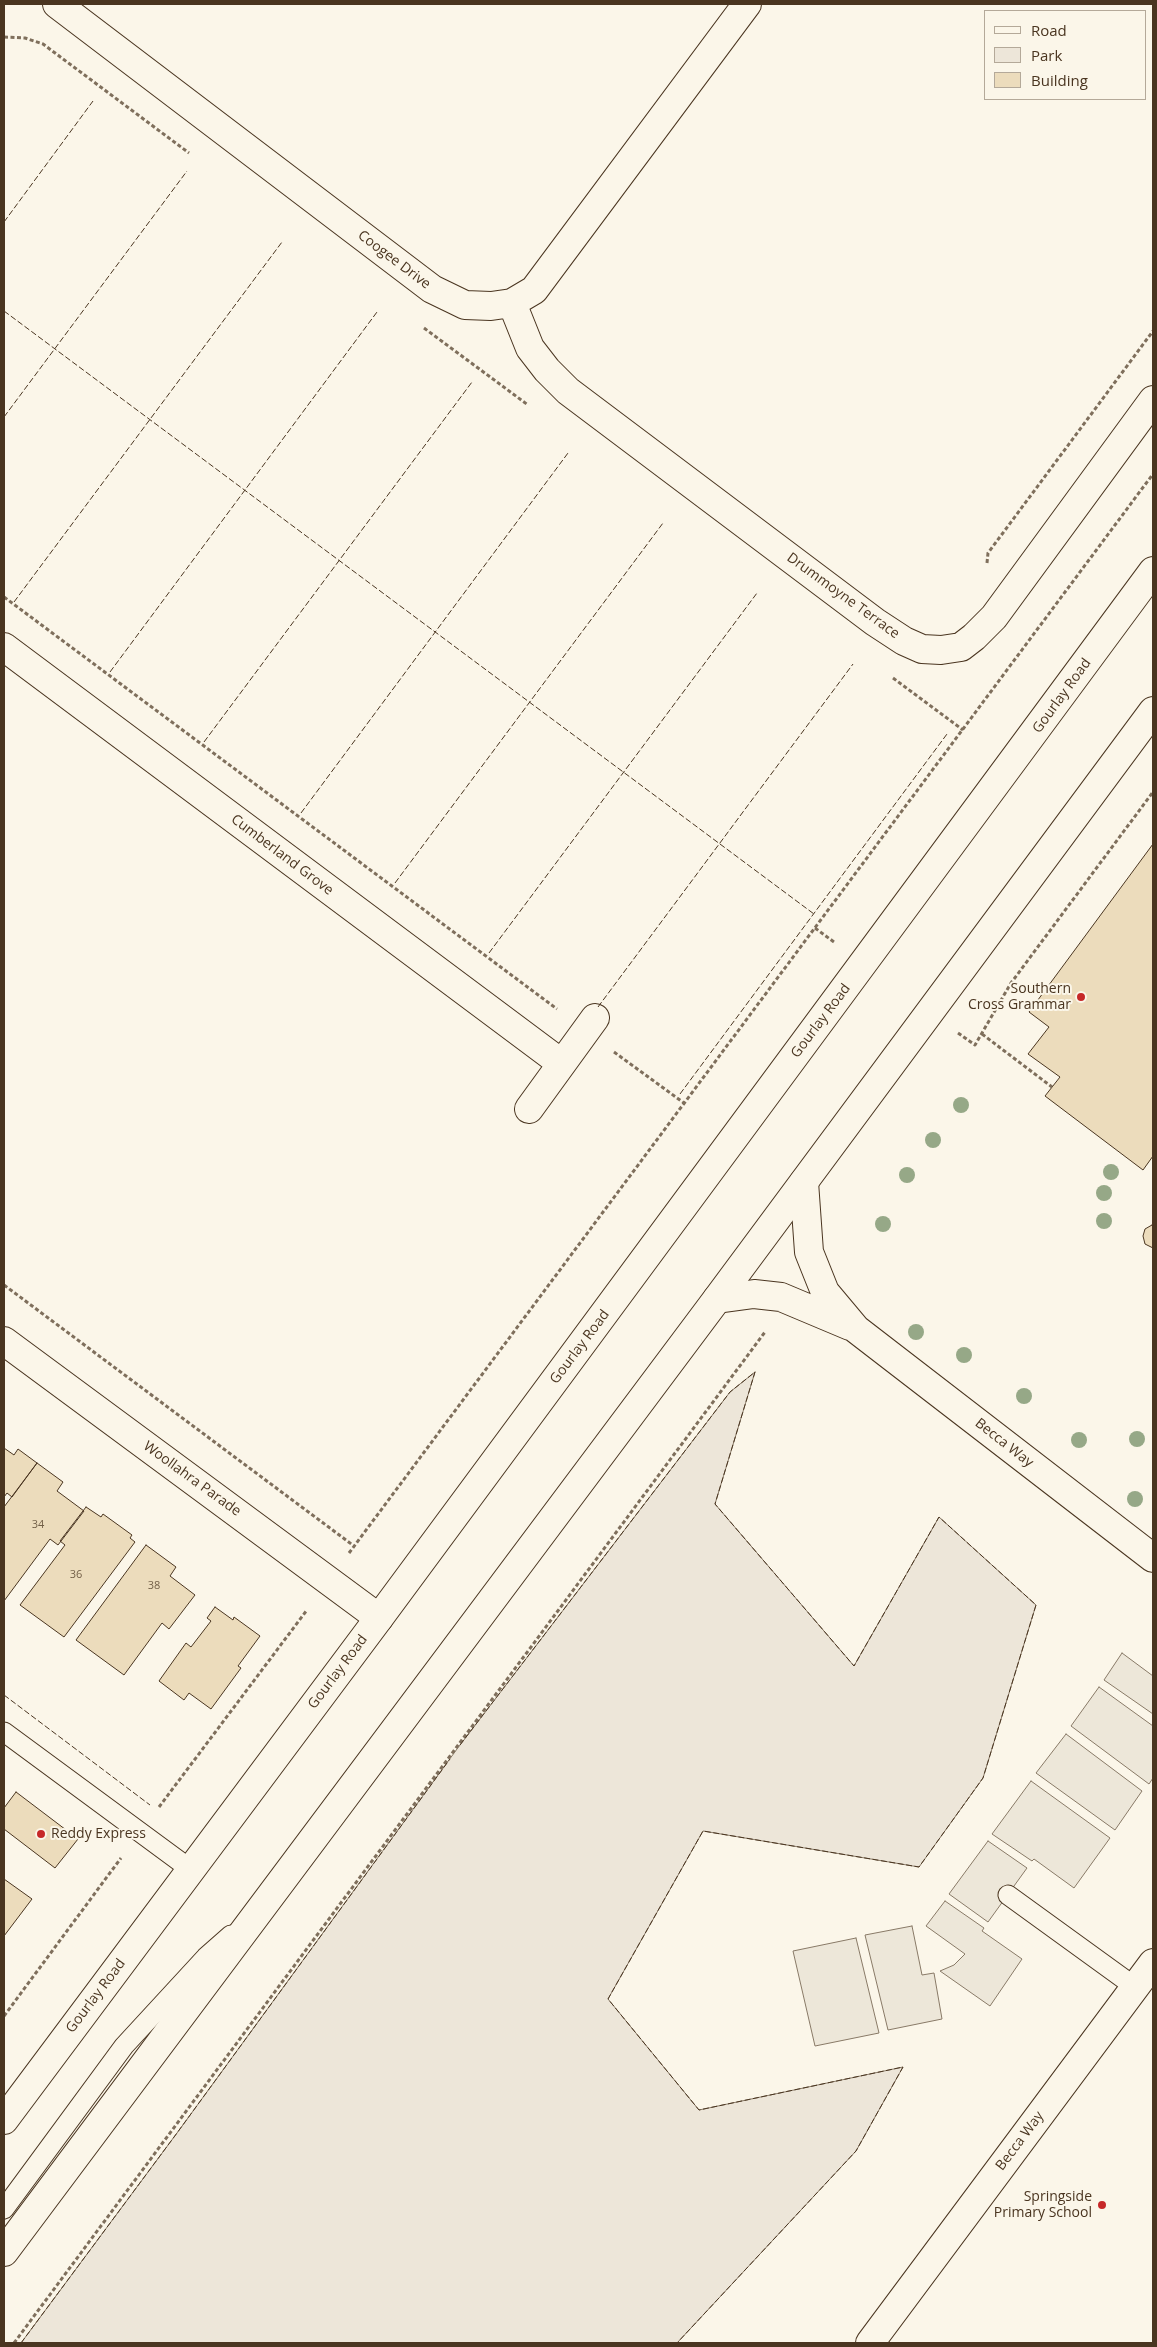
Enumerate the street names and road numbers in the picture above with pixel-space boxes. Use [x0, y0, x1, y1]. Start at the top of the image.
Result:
street label: Coogee Drive [354, 227, 434, 293]
street label: Drummoyne Terrace [783, 549, 903, 643]
street label: Gourlay Road [1029, 655, 1095, 737]
street label: Cumberland Grove [228, 811, 336, 899]
street label: Gourlay Road [788, 981, 854, 1061]
street label: Gourlay Road [547, 1307, 613, 1387]
street label: Becca Way [971, 1415, 1037, 1471]
street label: Woollahra Parade [140, 1438, 244, 1520]
street label: Gourlay Road [305, 1632, 371, 1712]
street label: Gourlay Road [63, 1956, 129, 2036]
street label: Becca Way [992, 2108, 1048, 2174]

